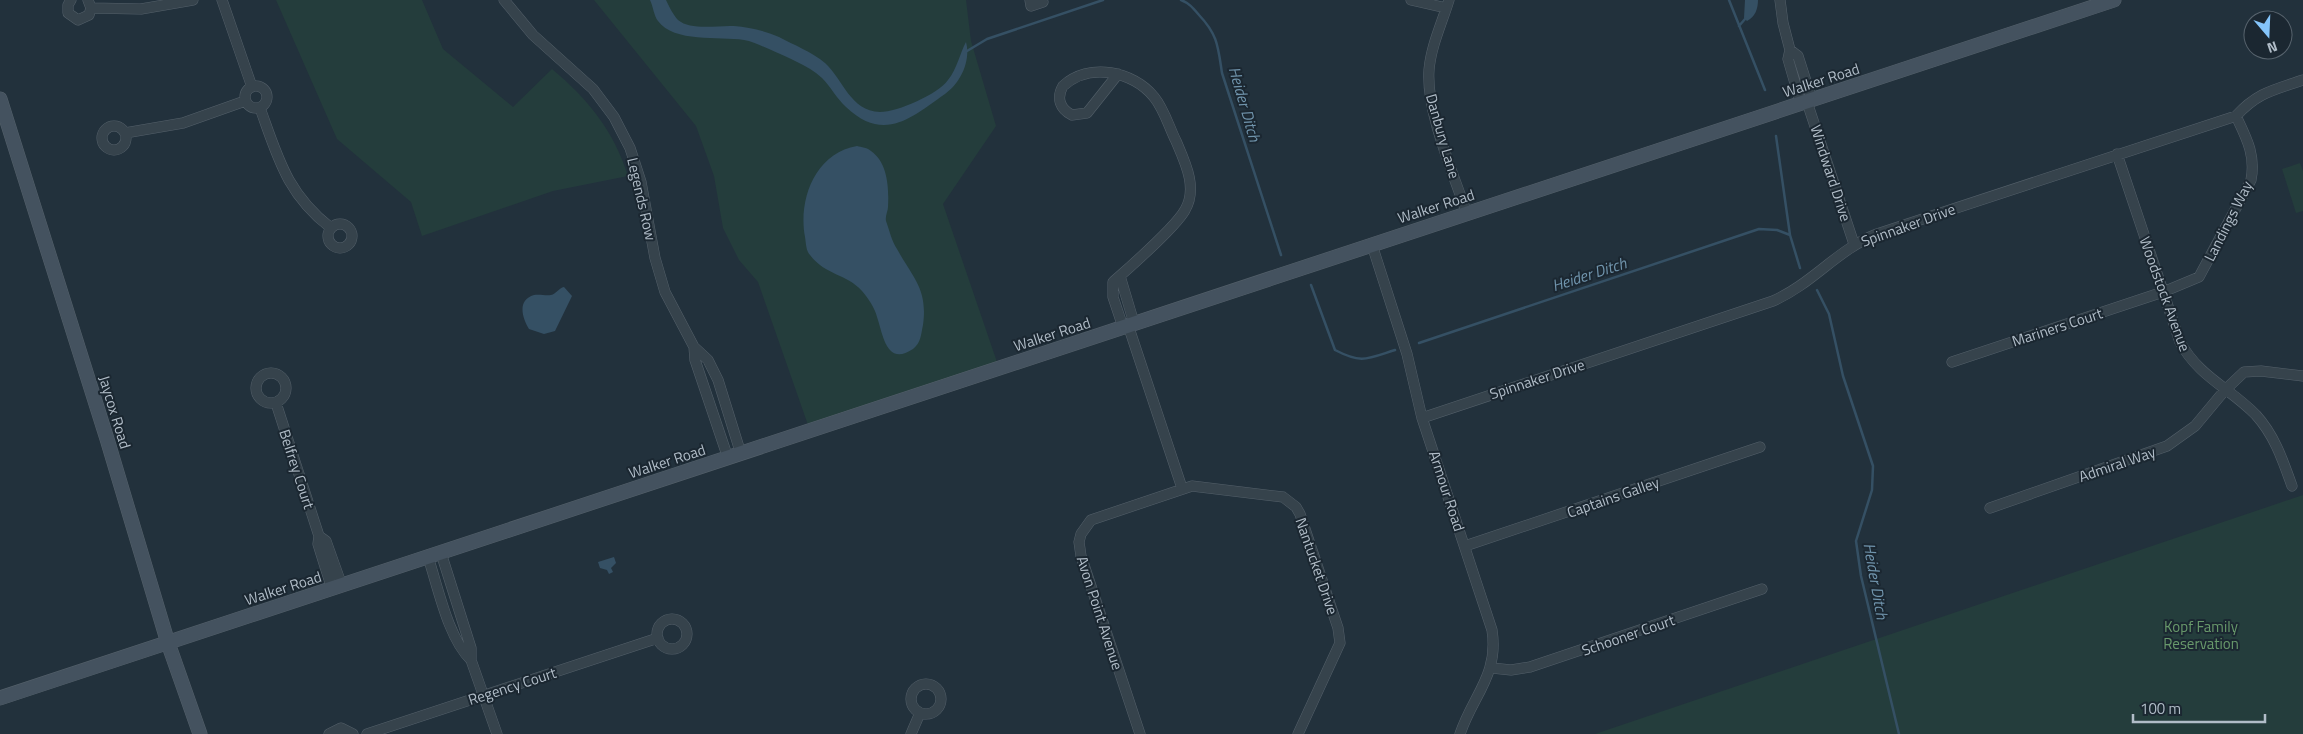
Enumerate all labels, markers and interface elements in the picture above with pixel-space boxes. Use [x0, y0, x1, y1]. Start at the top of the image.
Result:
north arrow [2243, 10, 2293, 60]
text: N [2264, 36, 2280, 59]
street label: Walker Road [1780, 57, 1862, 103]
water label: Heider Ditch [1223, 64, 1267, 145]
street label: Danbury Lane [1420, 91, 1466, 181]
street label: Windward Drive [1805, 122, 1857, 224]
street label: Legends Row [621, 155, 663, 243]
street label: Landings Way [2198, 177, 2258, 265]
street label: Walker Road [1395, 183, 1477, 229]
street label: Spinnaker Drive [1858, 197, 1958, 253]
street label: Woodstock Avenue [2134, 233, 2196, 355]
water label: Heider Ditch [1549, 250, 1630, 297]
street label: Mariners Court [2009, 301, 2106, 352]
street label: Walker Road [1011, 311, 1093, 357]
street label: Spinnaker Drive [1486, 353, 1588, 405]
street label: Jaycox Road [93, 372, 137, 452]
street label: Belfrey Court [273, 426, 321, 513]
street label: Walker Road [626, 438, 708, 484]
street label: Admiral Way [2076, 440, 2158, 488]
street label: Armour Road [1423, 448, 1471, 534]
street label: Captains Galley [1564, 470, 1662, 524]
street label: Nantucket Drive [1290, 514, 1344, 618]
water label: Heider Ditch [1857, 541, 1895, 622]
street label: Avon Point Avenue [1071, 553, 1129, 673]
street label: Walker Road [242, 565, 324, 611]
street label: Schooner Court [1578, 608, 1678, 662]
park label: Kopf Family Reservation [2163, 615, 2239, 655]
street label: Regency Court [465, 661, 560, 711]
scale bar [2133, 692, 2266, 724]
text: 100 m [2140, 697, 2181, 720]

